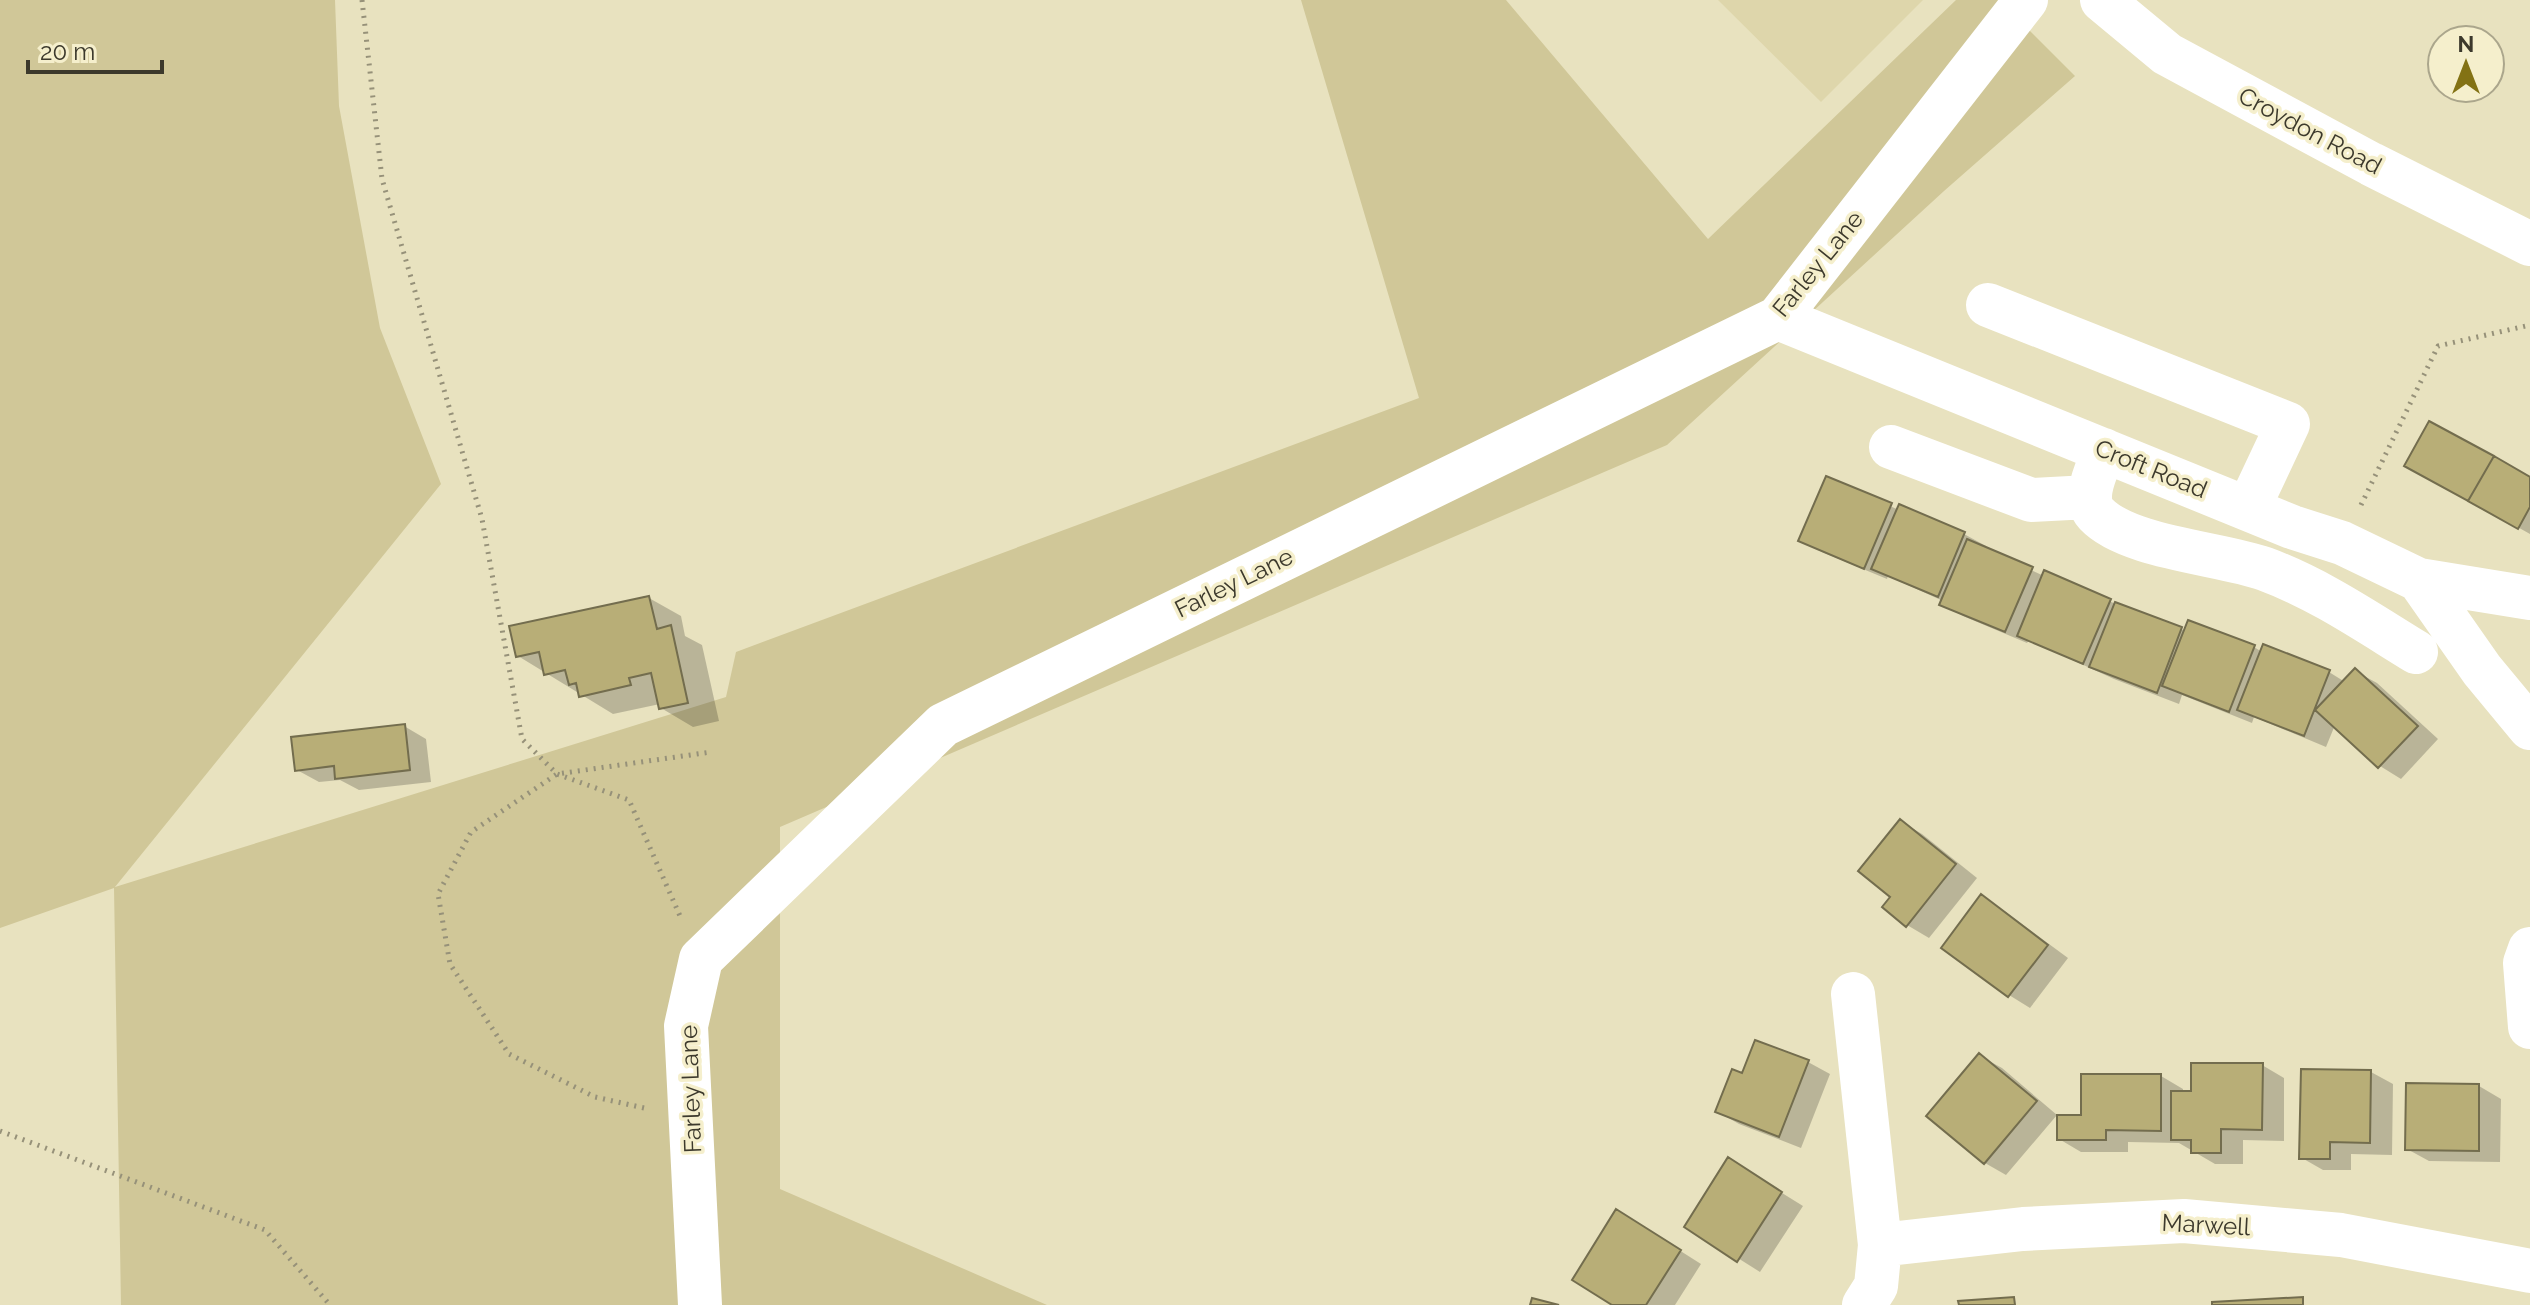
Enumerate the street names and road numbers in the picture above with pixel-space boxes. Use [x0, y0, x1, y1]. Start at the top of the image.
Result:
street label: Croydon Road [2234, 81, 2387, 180]
street label: Farley Lane [1766, 205, 1869, 323]
street label: Croft Road [2091, 433, 2211, 504]
street label: Farley Lane [1170, 541, 1298, 624]
street label: Farley Lane [674, 1025, 707, 1153]
street label: Marwell [2161, 1208, 2252, 1241]

